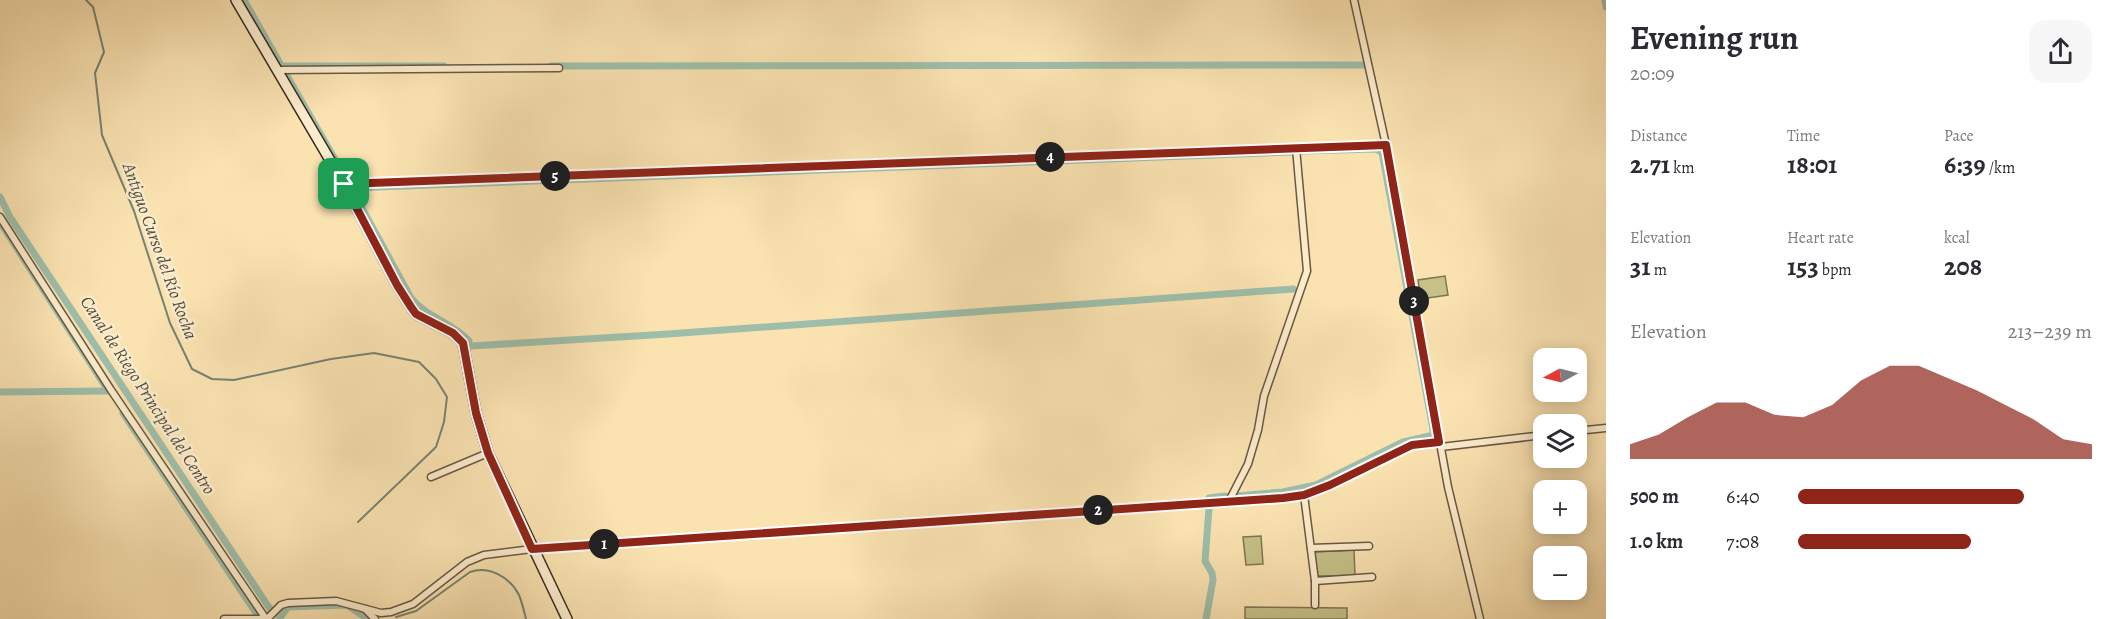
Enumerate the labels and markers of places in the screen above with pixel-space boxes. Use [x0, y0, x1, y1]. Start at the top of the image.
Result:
pin: 4 [1035, 142, 1065, 172]
pin [318, 158, 369, 209]
pin: 5 [540, 161, 570, 191]
pin: 3 [1399, 286, 1429, 316]
pin: 2 [1083, 495, 1113, 525]
pin: 1 [589, 529, 619, 559]

